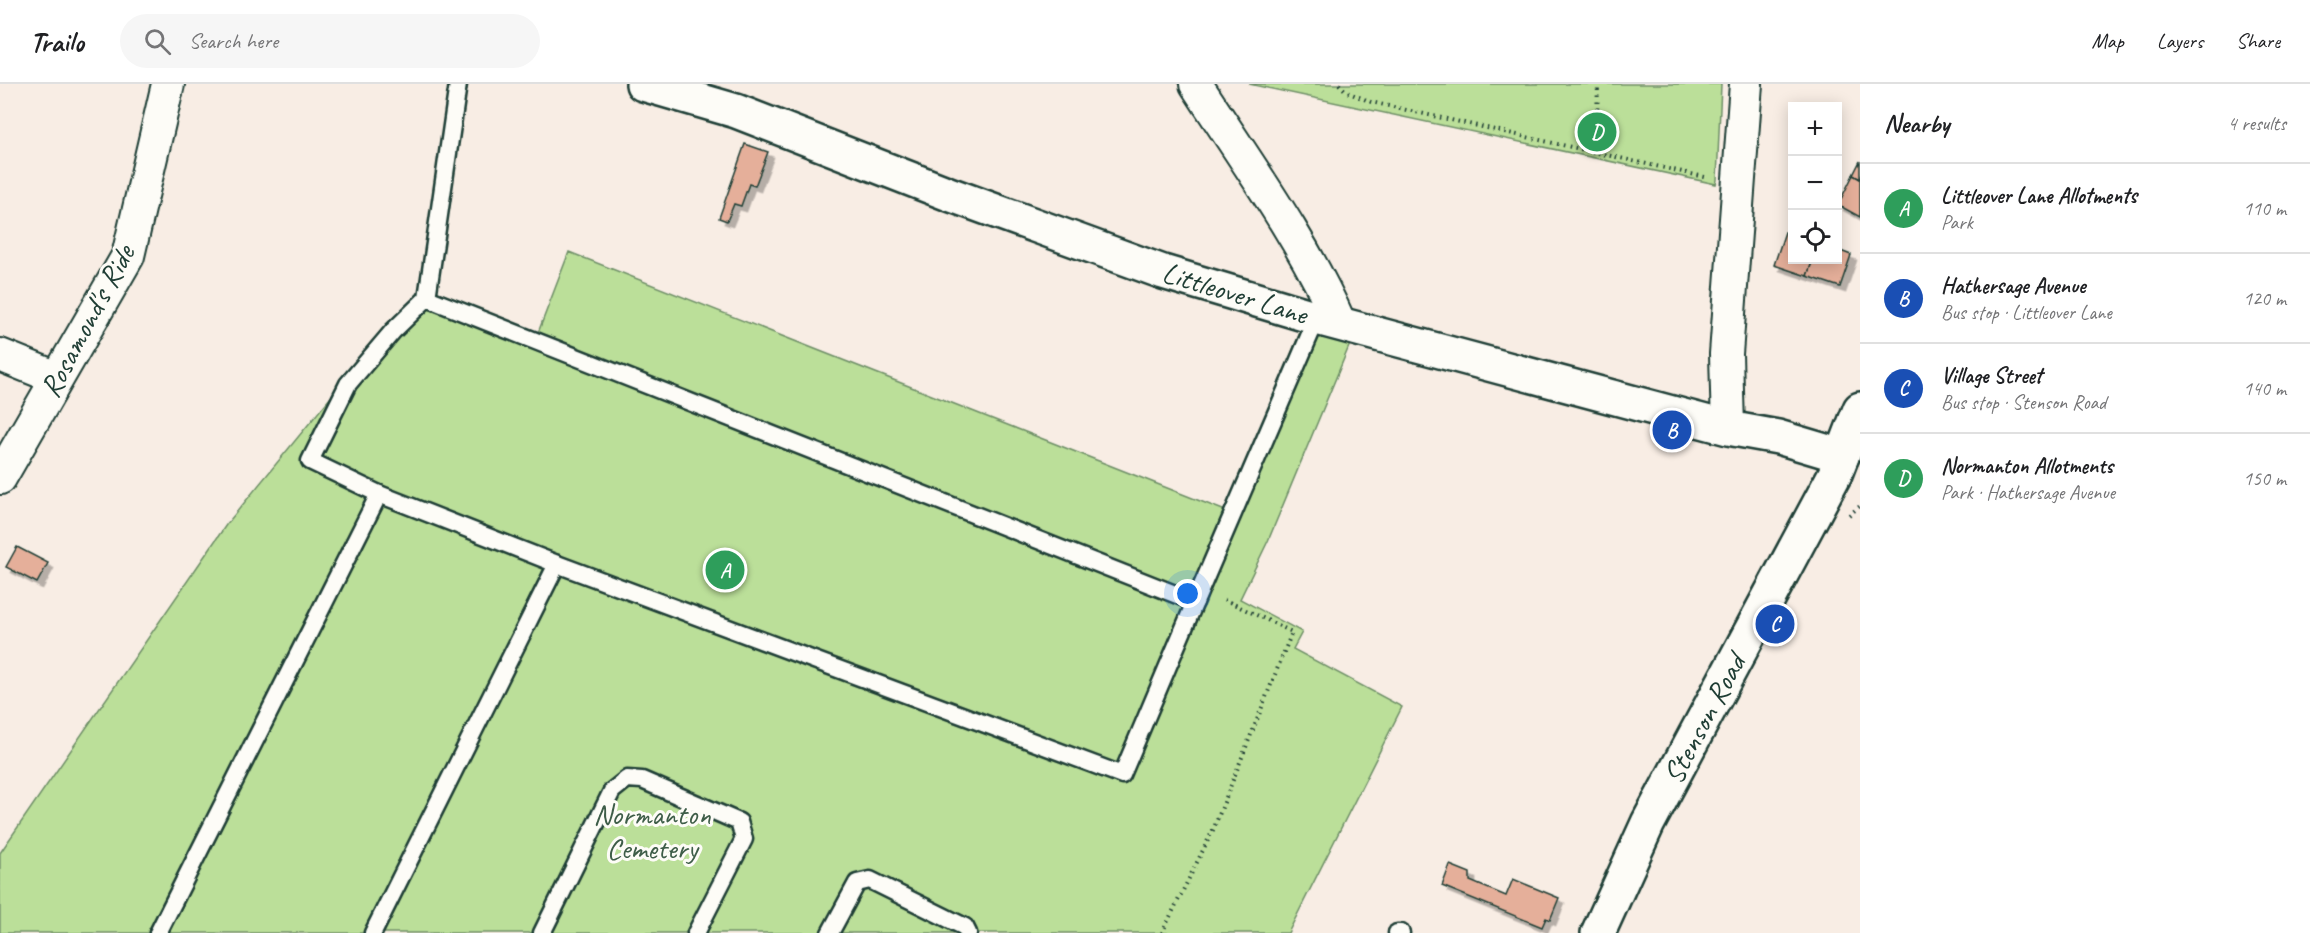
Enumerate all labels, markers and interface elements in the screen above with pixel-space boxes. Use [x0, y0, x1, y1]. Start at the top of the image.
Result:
search box [120, 14, 540, 68]
text: Trailo [30, 24, 84, 59]
icon: search [141, 25, 174, 58]
text: Search here [189, 27, 278, 55]
text: Map [2091, 28, 2124, 54]
text: Layers [2157, 28, 2203, 54]
text: Share [2236, 28, 2280, 54]
map controls [1788, 102, 1842, 264]
button: + [1788, 102, 1842, 156]
text: Nearby [1884, 107, 1949, 140]
pin: D [1578, 110, 1616, 154]
text: 4 results [2227, 111, 2286, 136]
button: − [1788, 156, 1842, 210]
text: Littleover Lane Allotments [1941, 182, 2137, 210]
text: A [1898, 196, 1909, 221]
text: 110 m [2243, 196, 2286, 221]
button: locate [1788, 210, 1842, 264]
text: Park [1941, 210, 1973, 235]
street label: Rosamond's Ride [31, 236, 144, 404]
street label: Littleover Lane [1158, 253, 1314, 334]
text: Hathersage Avenue [1941, 272, 2085, 300]
text: B [1898, 286, 1909, 311]
text: 120 m [2243, 286, 2286, 311]
text: Bus stop · Littleover Lane [1941, 300, 2112, 325]
text: Village Street [1941, 362, 2042, 390]
text: C [1899, 376, 1908, 401]
text: 140 m [2243, 376, 2286, 401]
text: Bus stop · Stenson Road [1941, 390, 2106, 415]
pin: B [1652, 408, 1692, 452]
text: Normanton Allotments [1941, 452, 2113, 480]
text: D [1898, 466, 1909, 491]
text: 150 m [2243, 466, 2286, 491]
text: Park · Hathersage Avenue [1941, 480, 2115, 505]
pin: A [706, 548, 744, 592]
your location [1173, 579, 1202, 608]
pin: C [1756, 602, 1794, 646]
street label: Stenson Road [1654, 644, 1756, 790]
park label: Normanton Cemetery [593, 795, 711, 867]

